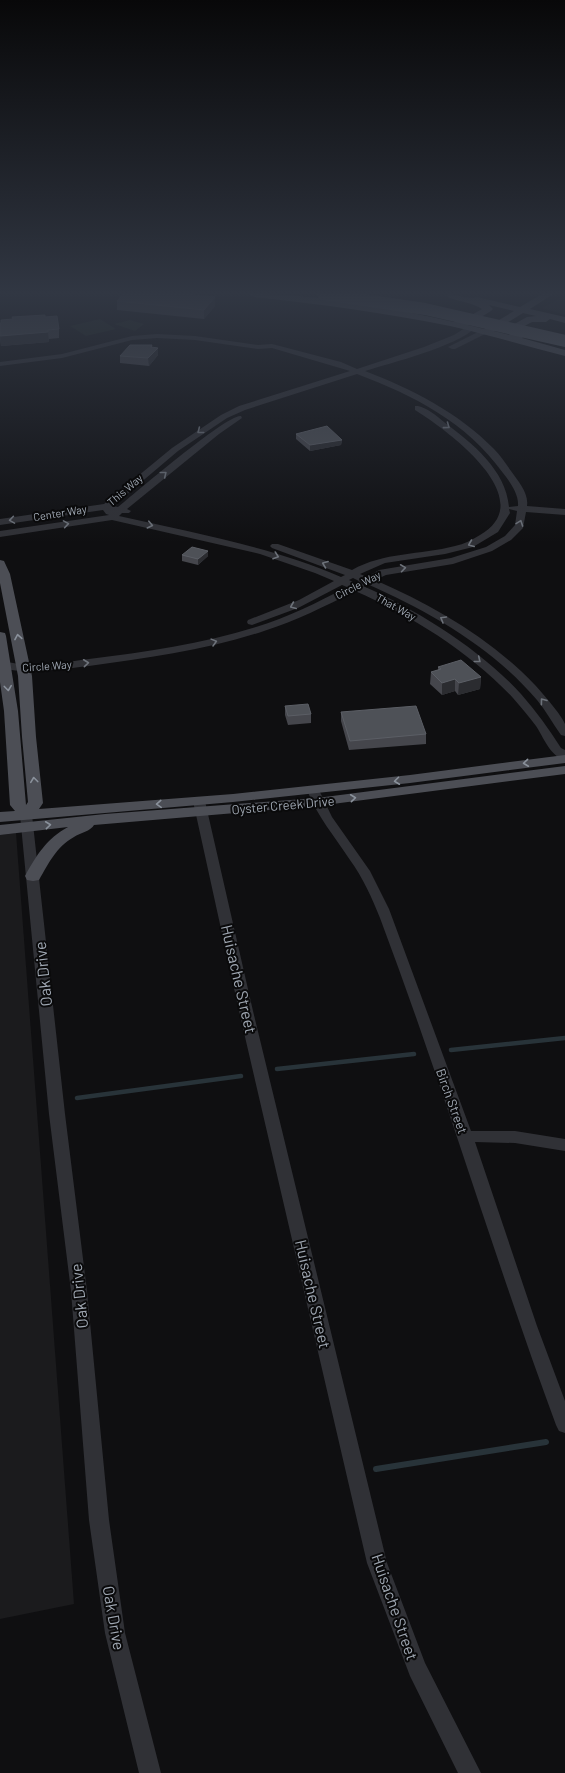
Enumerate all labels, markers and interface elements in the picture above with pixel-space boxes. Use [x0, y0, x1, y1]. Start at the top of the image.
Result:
one-way arrow [442, 421, 449, 428]
one-way arrow [197, 427, 204, 434]
street label: This Way [104, 471, 145, 508]
one-way arrow [159, 472, 166, 479]
street label: Center Way [32, 502, 88, 523]
one-way arrow [9, 516, 15, 524]
one-way arrow [63, 520, 69, 529]
one-way arrow [515, 520, 523, 527]
one-way arrow [147, 521, 153, 529]
one-way arrow [468, 539, 476, 547]
one-way arrow [273, 551, 280, 560]
one-way arrow [322, 560, 329, 568]
one-way arrow [400, 564, 406, 573]
street label: Circle Way [333, 568, 383, 602]
street label: That Way [374, 590, 419, 623]
one-way arrow [290, 601, 298, 609]
one-way arrow [440, 617, 447, 624]
one-way arrow [14, 634, 22, 640]
one-way arrow [211, 639, 217, 647]
one-way arrow [474, 655, 481, 662]
street label: Circle Way [22, 657, 72, 674]
one-way arrow [83, 659, 89, 668]
one-way arrow [3, 685, 12, 691]
one-way arrow [541, 698, 548, 705]
one-way arrow [523, 759, 529, 768]
one-way arrow [394, 776, 400, 785]
one-way arrow [29, 777, 38, 783]
street label: Oyster Creek Drive [231, 793, 335, 817]
one-way arrow [350, 794, 356, 803]
one-way arrow [156, 799, 162, 808]
one-way arrow [45, 821, 51, 830]
street label: Huisache Street [218, 923, 261, 1035]
street label: Oak Drive [30, 941, 55, 1007]
street label: Birch Street [433, 1066, 471, 1136]
street label: Huisache Street [292, 1238, 335, 1350]
street label: Oak Drive [66, 1263, 91, 1329]
street label: Huisache Street [368, 1551, 423, 1663]
street label: Oak Drive [100, 1584, 129, 1652]

